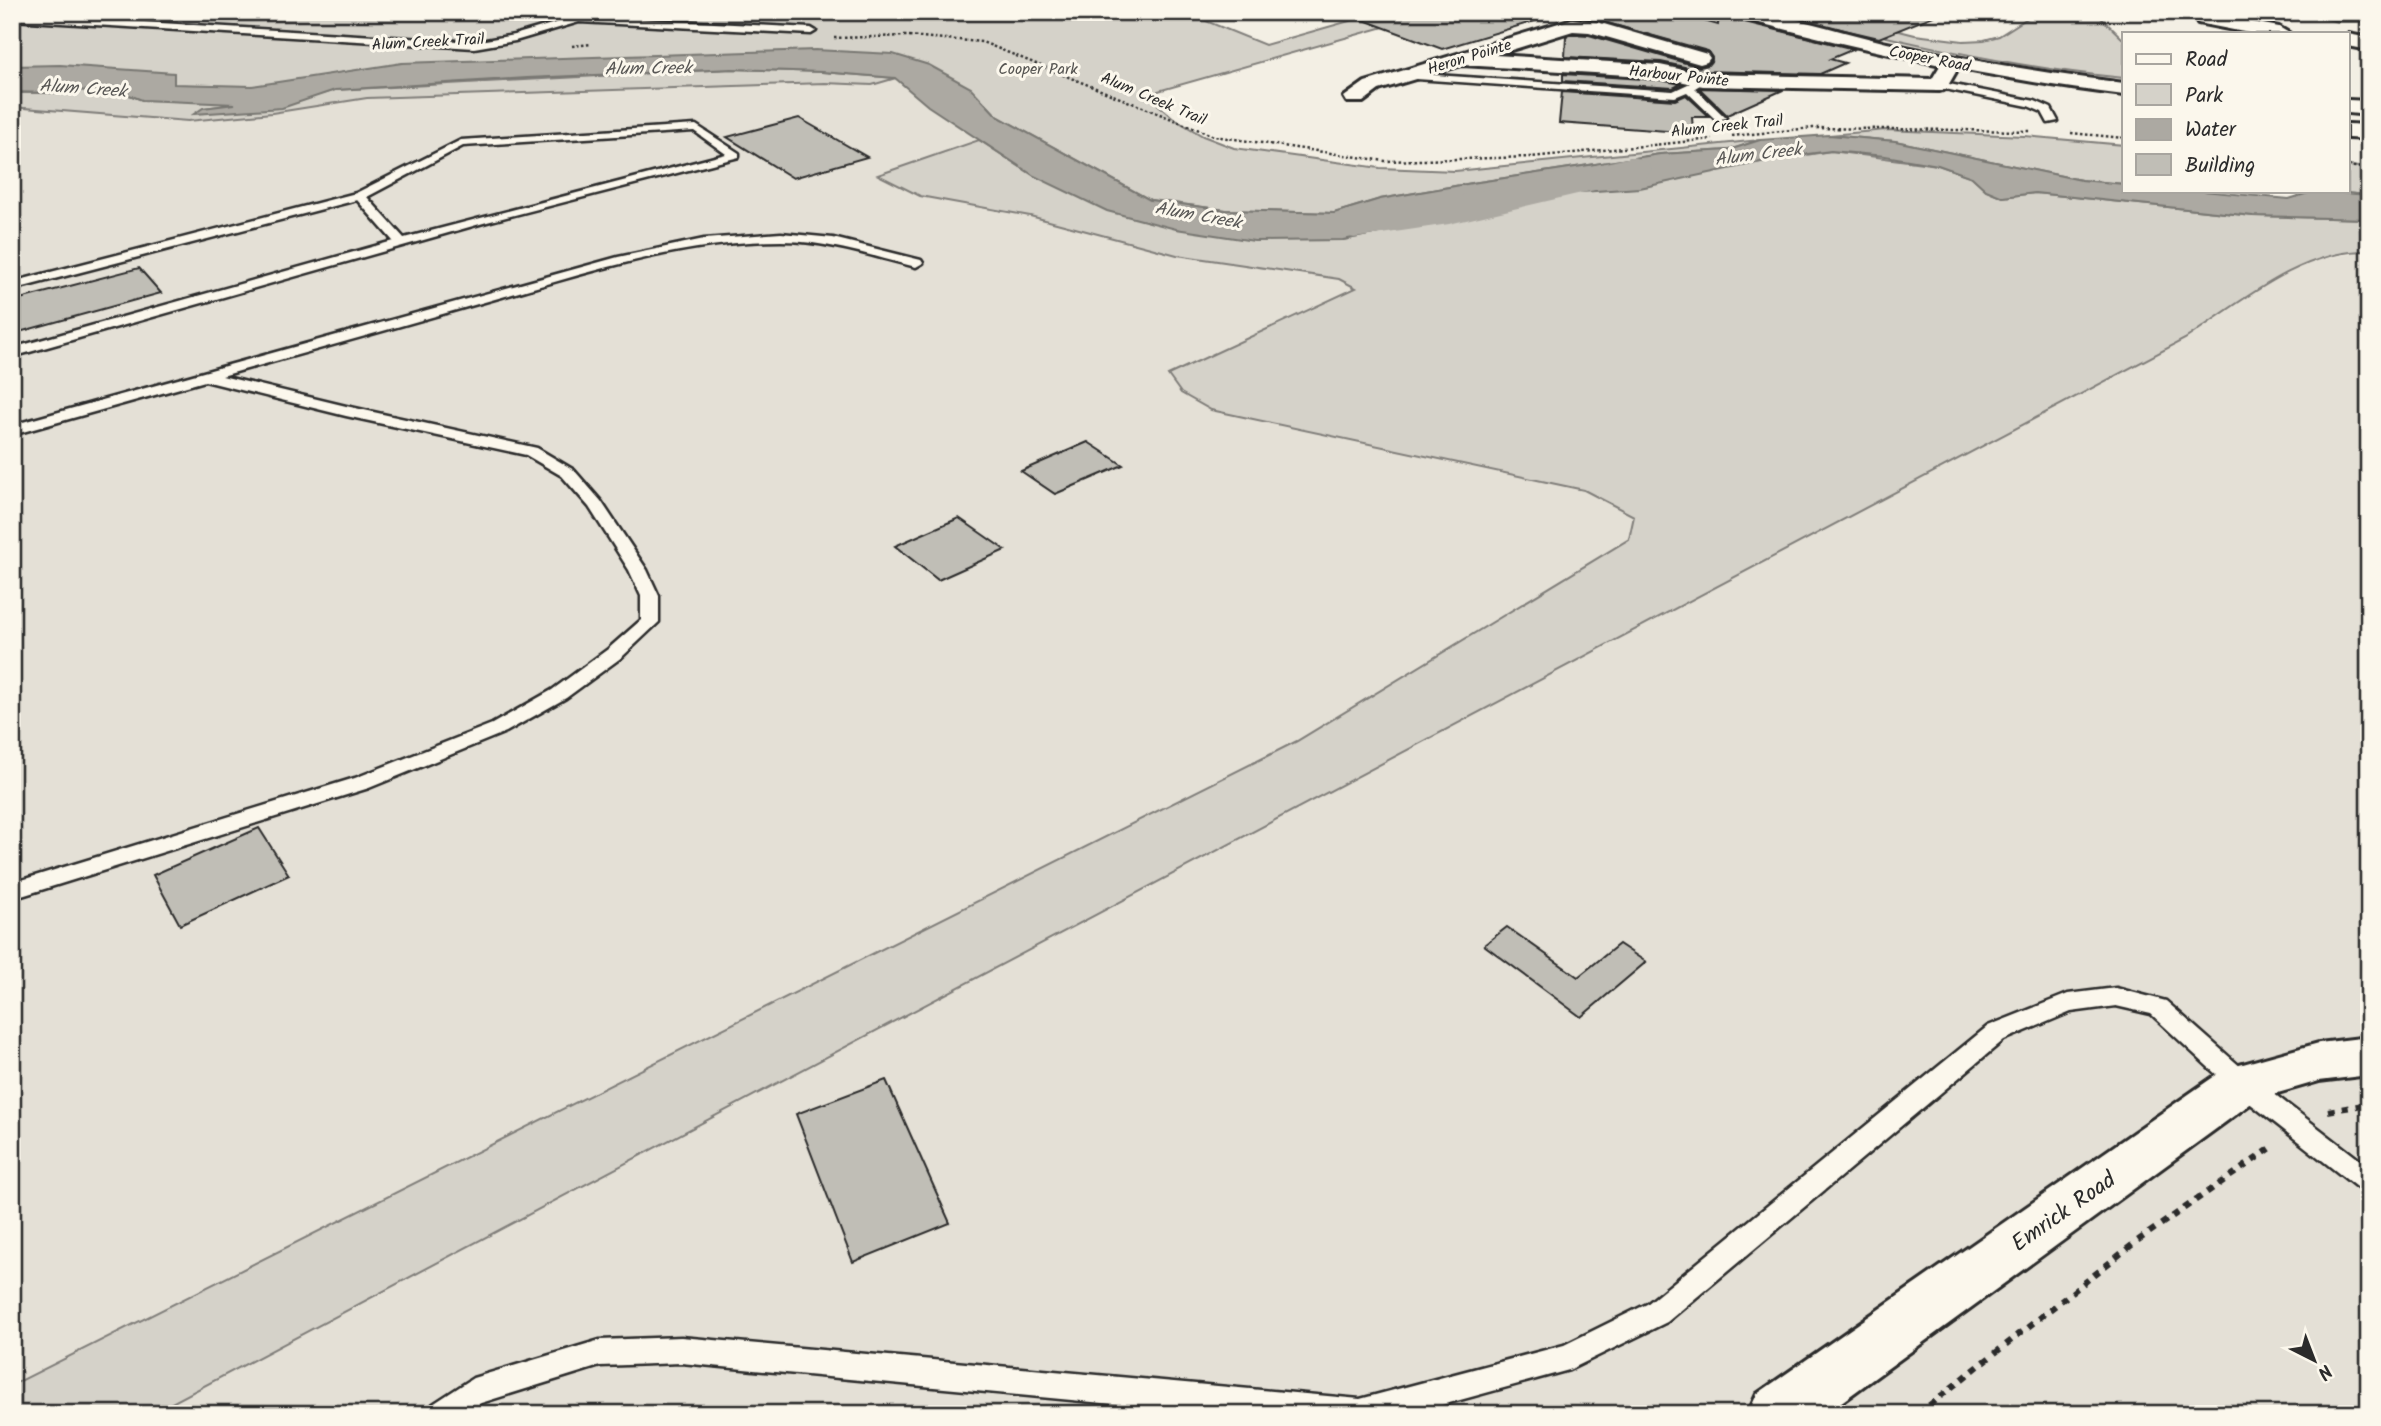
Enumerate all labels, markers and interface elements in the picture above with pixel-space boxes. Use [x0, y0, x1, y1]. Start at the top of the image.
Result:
street label: Alum Creek Trail [371, 27, 485, 58]
legend [2122, 32, 2350, 192]
street label: Heron Pointe [1424, 33, 1515, 82]
street label: Cooper Road [1887, 39, 1974, 80]
text: Road [2185, 44, 2228, 77]
water label: Alum Creek [604, 54, 694, 85]
park label: Cooper Park [998, 57, 1078, 82]
street label: Harbour Pointe [1628, 59, 1730, 94]
street label: Alum Creek Trail [1097, 66, 1210, 133]
water label: Alum Creek [39, 72, 130, 107]
text: Park [2185, 80, 2223, 113]
street label: Alum Creek Trail [1670, 108, 1785, 145]
text: Water [2185, 114, 2237, 147]
water label: Alum Creek [1713, 135, 1806, 175]
text: Building [2185, 150, 2255, 183]
water label: Alum Creek [1152, 195, 1246, 239]
street label: Emrick Road [2004, 1163, 2125, 1262]
north arrow [2280, 1324, 2350, 1394]
text: N [2310, 1356, 2339, 1386]

